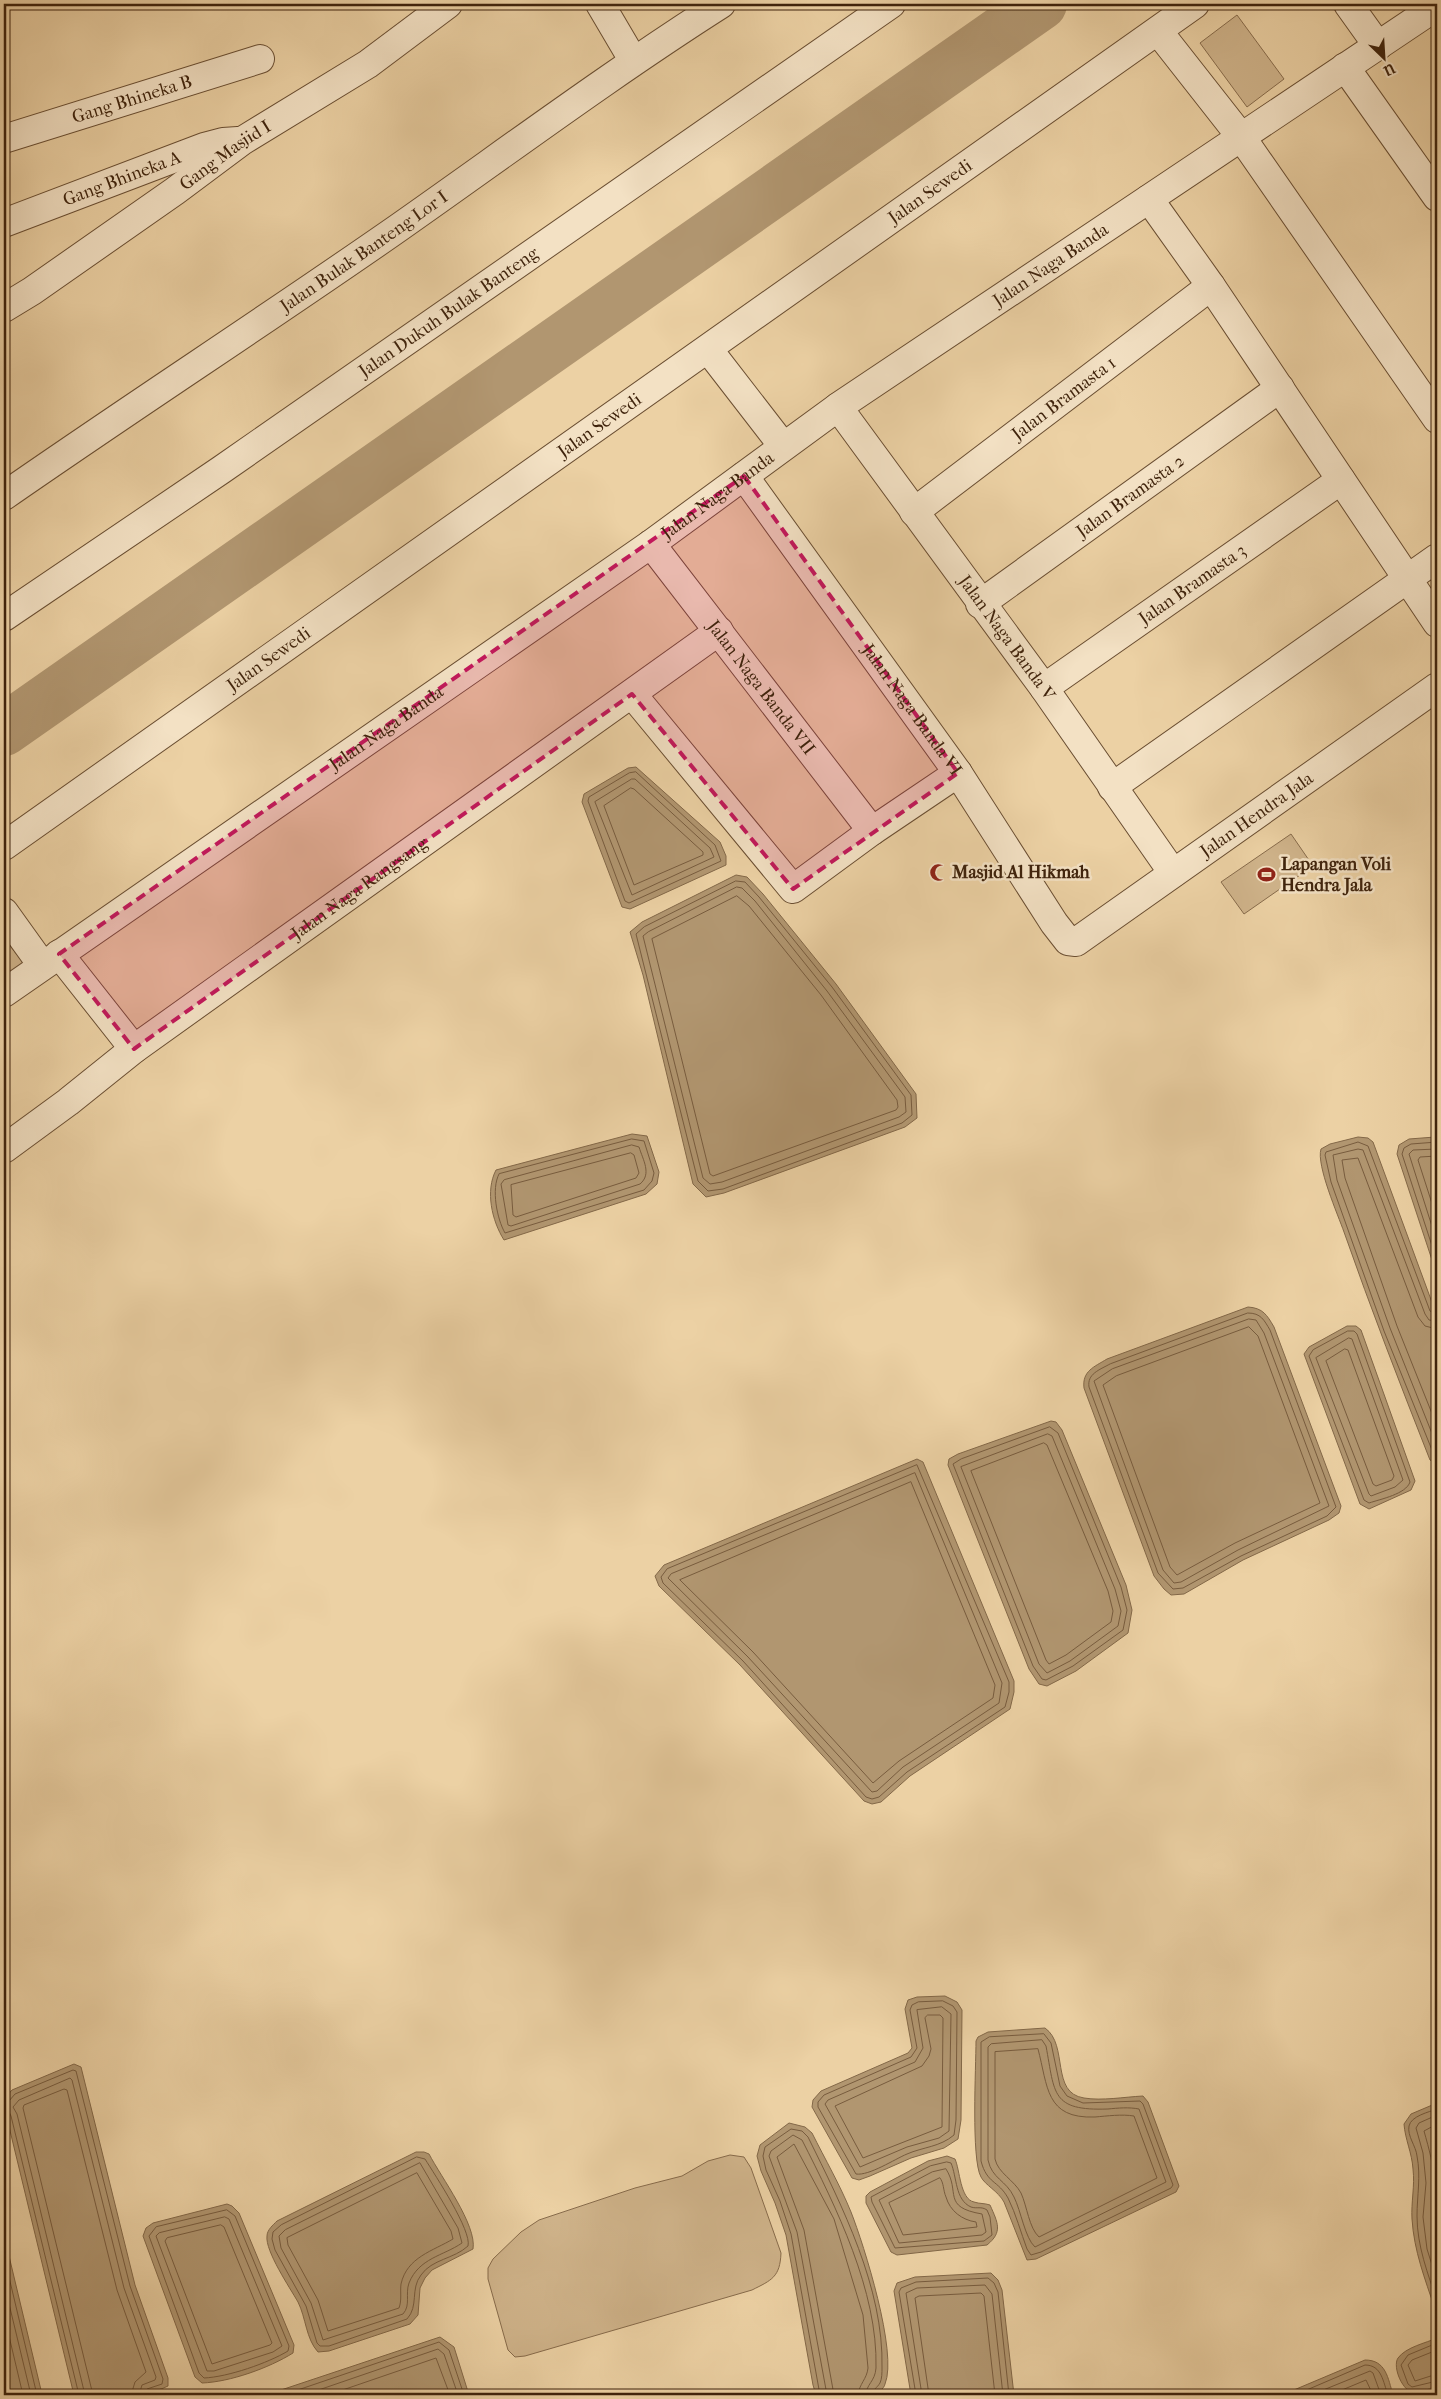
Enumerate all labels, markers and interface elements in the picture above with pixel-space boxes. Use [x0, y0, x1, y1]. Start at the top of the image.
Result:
north arrow [1358, 32, 1408, 82]
text: U [1381, 59, 1399, 79]
street label: Gang Bhineka B [69, 70, 194, 128]
street label: Gang Masjid I [175, 116, 274, 194]
street label: Gang Bhineka A [60, 146, 184, 210]
street label: Jalan Sewedi [882, 154, 976, 229]
street label: Jalan Bulak Banteng Lor I [274, 186, 451, 318]
street label: Jalan Naga Banda [987, 218, 1113, 312]
street label: Jalan Dukuh Bulak Banteng [353, 242, 542, 383]
street label: Jalan Bramasta 1 [1006, 352, 1120, 446]
street label: Jalan Sewedi [552, 388, 646, 463]
street label: Jalan Naga Banda [656, 447, 778, 545]
street label: Jalan Bramasta 2 [1070, 450, 1188, 543]
street label: Jalan Bramasta 3 [1133, 539, 1250, 630]
street label: Jalan Naga Banda V [953, 569, 1061, 705]
street label: Jalan Naga Banda VII [702, 614, 820, 759]
street label: Jalan Sewedi [221, 622, 315, 697]
street label: Jalan Naga Banda VI [857, 638, 967, 779]
street label: Jalan Naga Banda [323, 681, 448, 776]
street label: Jalan Hendra Jala [1194, 767, 1318, 863]
street label: Jalan Naga Rangsang [285, 832, 432, 945]
place label: Lapangan Voli Hendra Jala [1281, 854, 1392, 896]
mosque icon: Masjid Al Hikmah [928, 862, 948, 882]
place label: Masjid Al Hikmah [951, 862, 1091, 883]
sports icon: Lapangan Voli Hendra Jala [1257, 864, 1277, 884]

